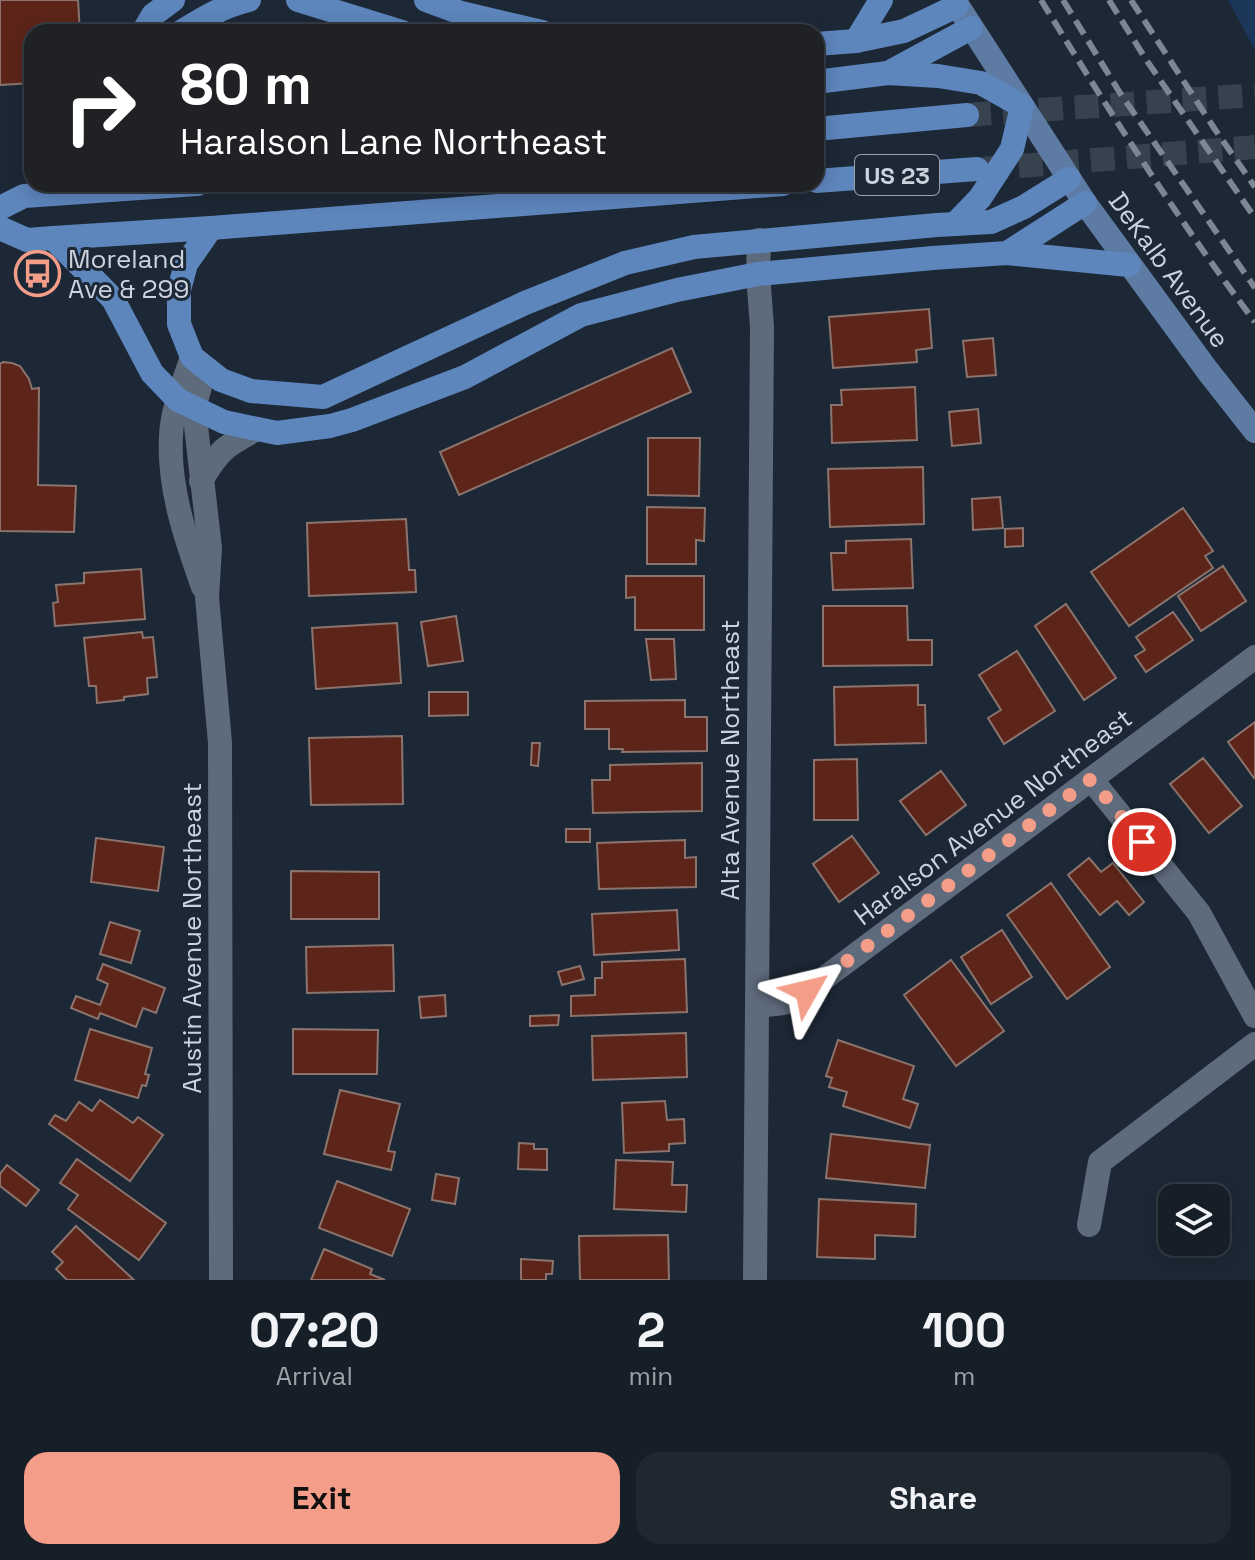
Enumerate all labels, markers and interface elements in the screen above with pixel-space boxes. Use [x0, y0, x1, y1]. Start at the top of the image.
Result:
text: 80 m [180, 49, 312, 120]
icon: right [48, 56, 152, 160]
text: Haralson Lane Northeast [180, 119, 608, 165]
road number: US 23 [855, 155, 939, 195]
street label: DeKalb Avenue [1101, 185, 1237, 355]
place label: Moreland Ave & 299 [68, 242, 189, 306]
bus stop icon: Moreland Ave & 299 [13, 250, 61, 298]
street label: Alta Avenue Northeast [713, 619, 747, 901]
street label: Haralson Avenue Northeast [847, 701, 1139, 933]
street label: Austin Avenue Northeast [175, 782, 209, 1094]
pin [1108, 808, 1176, 876]
icon: arrive [1120, 820, 1164, 864]
position arrow [765, 949, 849, 1033]
map controls [1158, 1184, 1230, 1256]
button: layers [1158, 1184, 1230, 1256]
text: 07:20 [249, 1300, 380, 1361]
text: 2 [637, 1300, 665, 1361]
text: 100 [922, 1300, 1006, 1361]
text: Arrival [276, 1359, 353, 1393]
text: min [629, 1359, 673, 1393]
text: m [953, 1359, 975, 1393]
button: Exit [24, 1452, 620, 1544]
button: Share [636, 1452, 1231, 1544]

